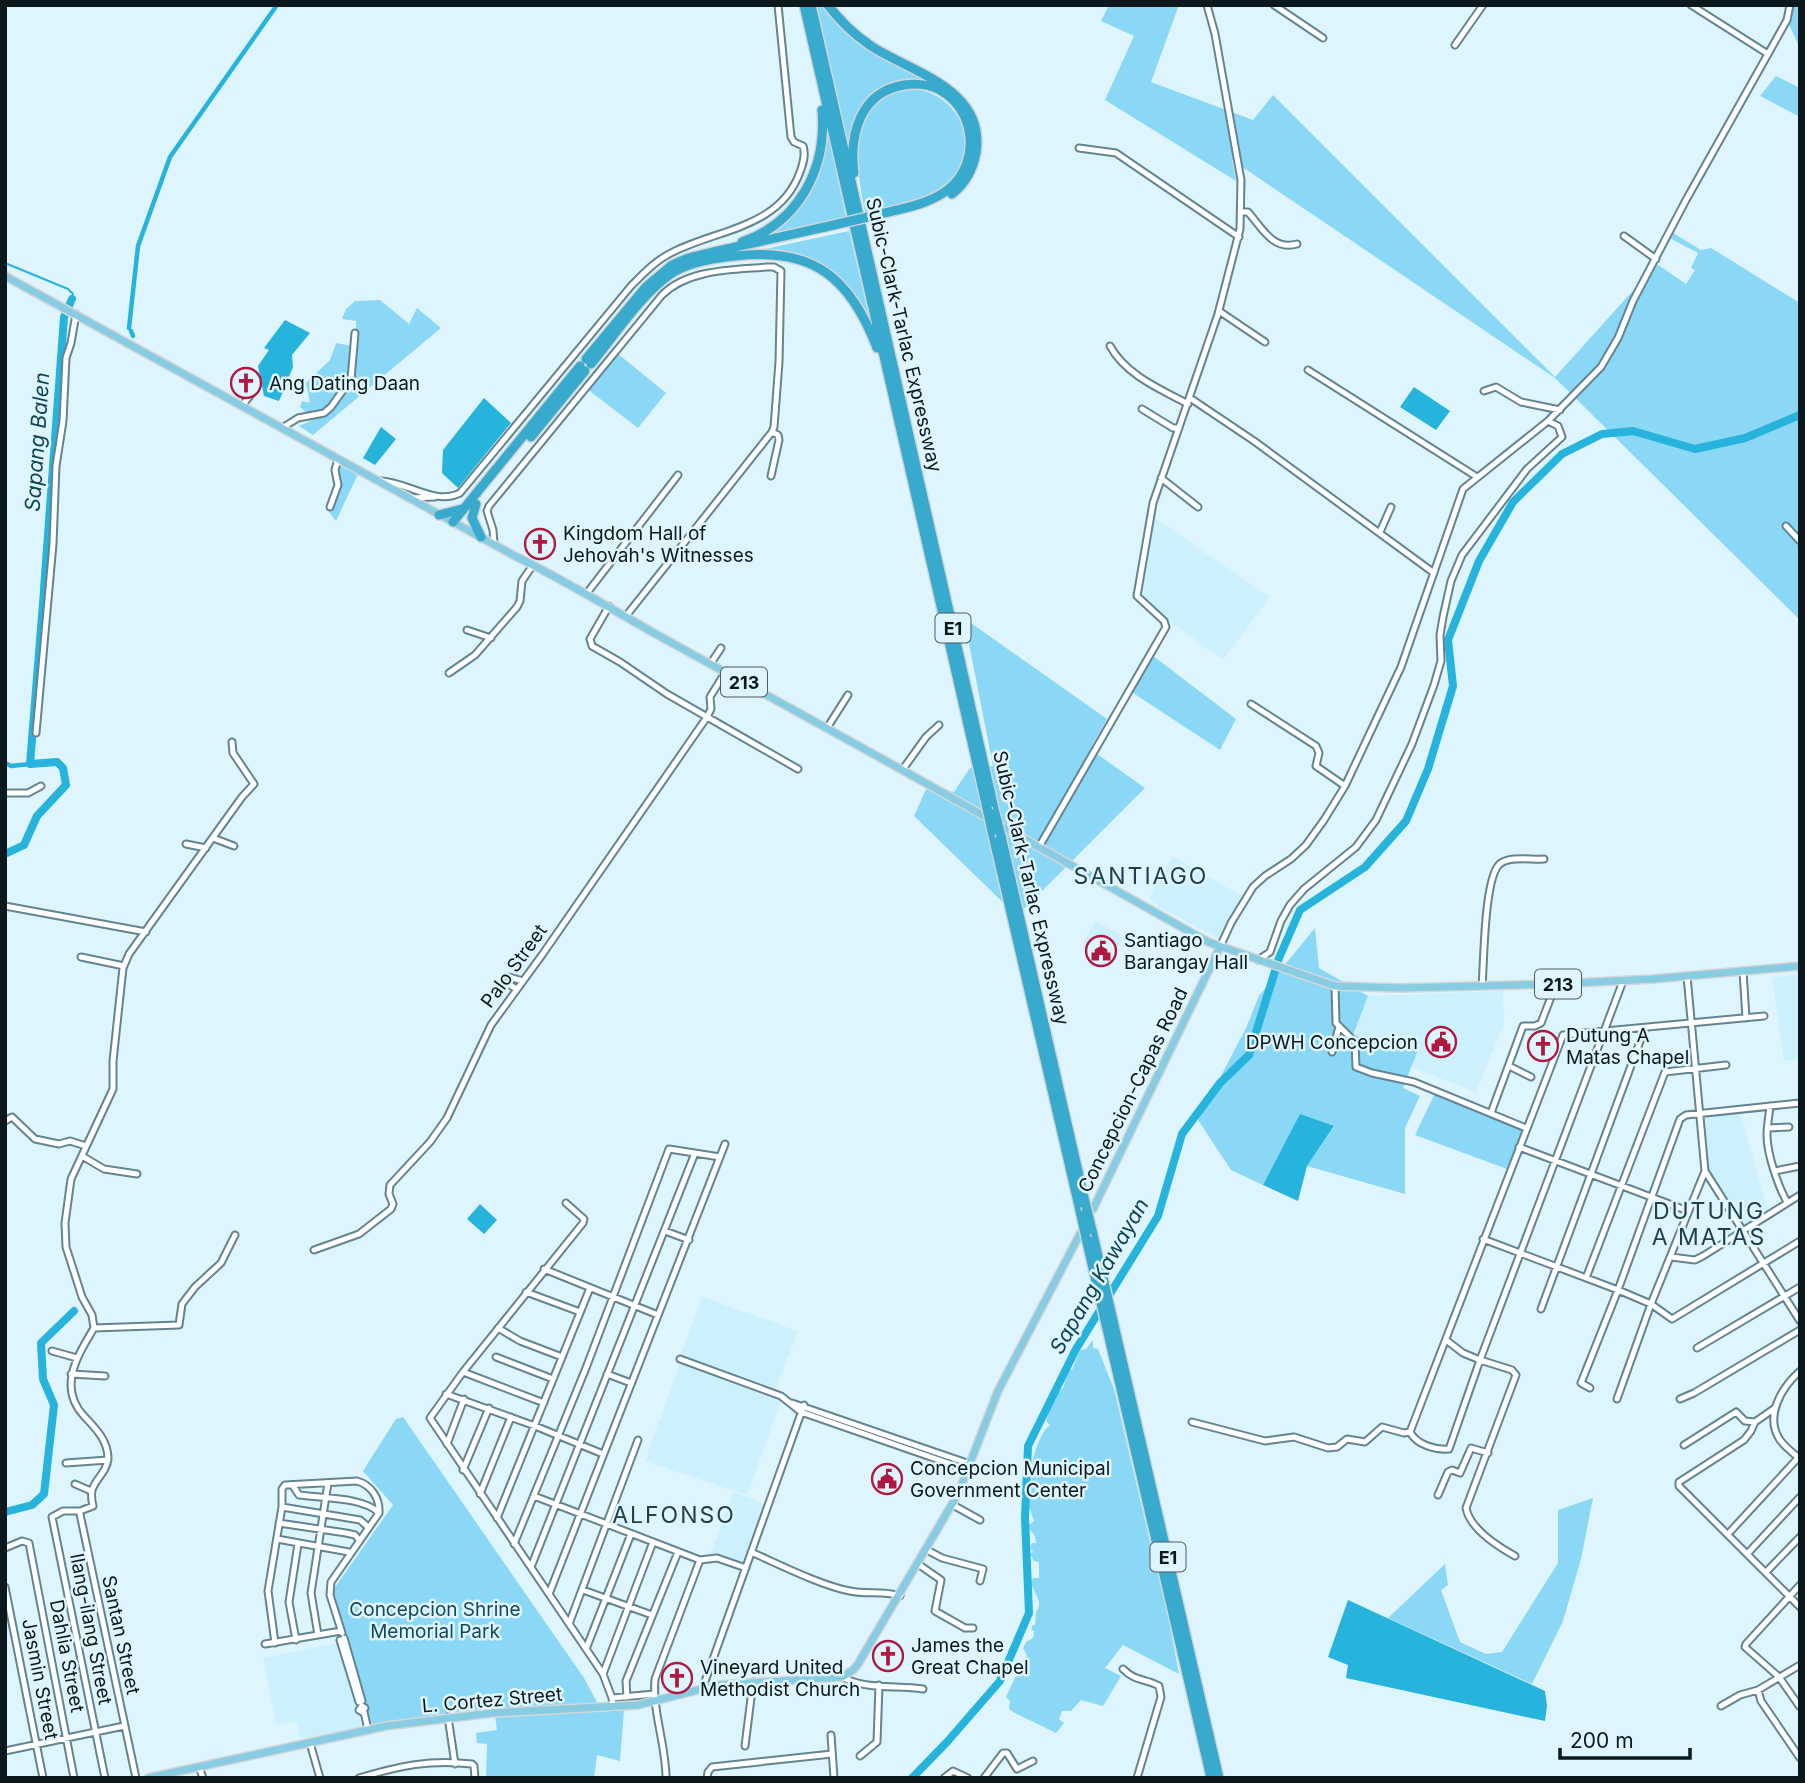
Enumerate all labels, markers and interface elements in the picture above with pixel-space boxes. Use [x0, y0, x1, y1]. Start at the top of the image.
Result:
street label: Subic-Clark-Tarlac Expressway [861, 195, 947, 475]
church icon: Ang Dating Daan [229, 366, 263, 400]
water label: Sapang Balen [20, 372, 54, 512]
place label: Ang Dating Daan [269, 372, 420, 395]
place label: Kingdom Hall of Jehovah's Witnesses [563, 522, 754, 567]
church icon: Kingdom Hall of Jehovah's Witnesses [523, 527, 557, 561]
road number: E1 [936, 614, 970, 642]
road number: 213 [721, 668, 767, 696]
street label: Subic-Clark-Tarlac Expressway [988, 748, 1074, 1028]
district label: SANTIAGO [1074, 862, 1208, 890]
street label: Palo Street [476, 920, 552, 1012]
place label: Santiago Barangay Hall [1124, 929, 1248, 974]
public building icon: Santiago Barangay Hall [1084, 934, 1118, 968]
road number: 213 [1535, 970, 1581, 999]
street label: Concepcion-Capas Road [1073, 984, 1193, 1196]
place label: Dutung A Matas Chapel [1566, 1024, 1689, 1069]
public building icon: DPWH Concepcion [1424, 1025, 1458, 1059]
church icon: Dutung A Matas Chapel [1526, 1029, 1560, 1063]
place label: DPWH Concepcion [1246, 1031, 1418, 1054]
water label: Sapang Kawayan [1044, 1194, 1154, 1358]
district label: DUTUNG A MATAS [1652, 1197, 1766, 1251]
place label: Concepcion Municipal Government Center [910, 1457, 1110, 1502]
public building icon: Concepcion Municipal Government Center [870, 1462, 904, 1496]
district label: ALFONSO [612, 1501, 736, 1529]
road number: E1 [1150, 1542, 1186, 1572]
street label: Ilang-ilang Street [65, 1551, 117, 1707]
street label: Santan Street [97, 1573, 145, 1697]
street label: Dahlia Street [45, 1598, 89, 1714]
park label: Concepcion Shrine Memorial Park [349, 1598, 521, 1643]
street label: Jasmin Street [17, 1616, 63, 1742]
place label: James the Great Chapel [911, 1634, 1029, 1679]
church icon: James the Great Chapel [871, 1639, 905, 1673]
place label: Vineyard United Methodist Church [700, 1656, 860, 1701]
church icon: Vineyard United Methodist Church [660, 1661, 694, 1695]
street label: L. Cortez Street [421, 1682, 563, 1718]
scale bar [1560, 1716, 1689, 1760]
text: 200 m [1570, 1728, 1634, 1753]

